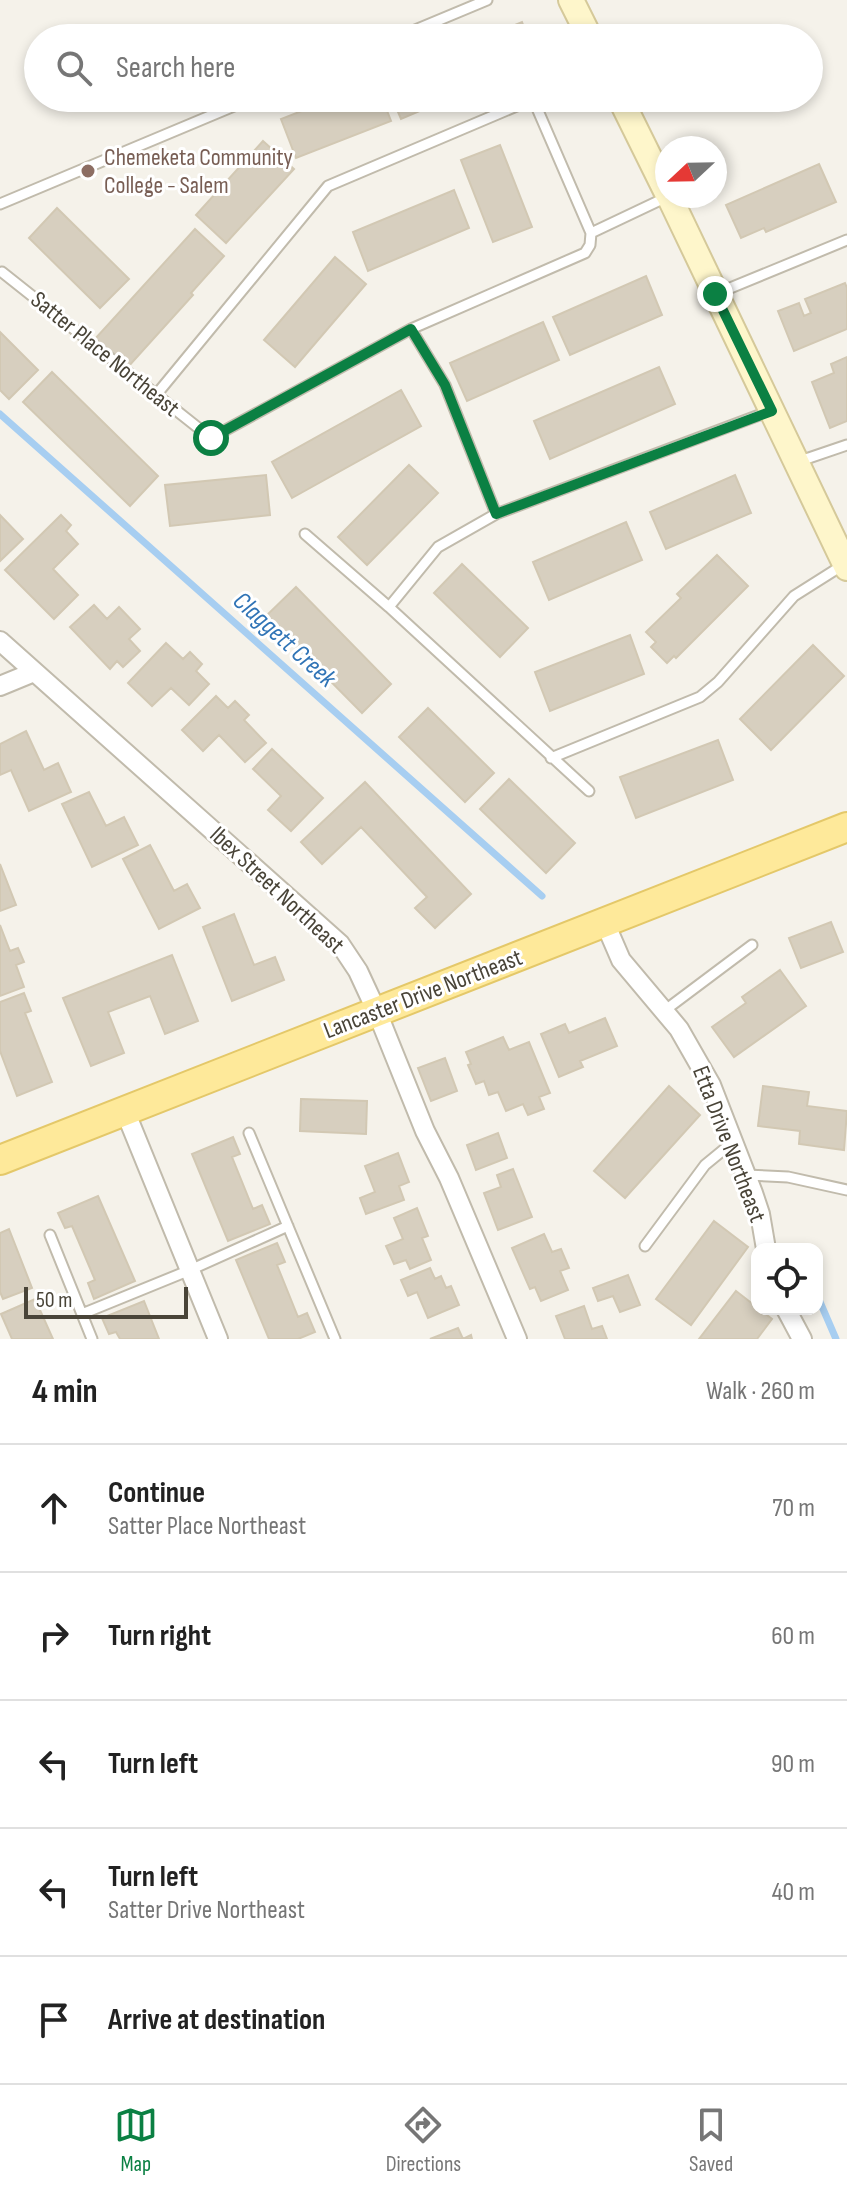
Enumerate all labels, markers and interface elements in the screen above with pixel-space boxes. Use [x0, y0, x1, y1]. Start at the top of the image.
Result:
search box [24, 24, 823, 112]
icon: search [52, 46, 96, 90]
text: Search here [116, 50, 235, 86]
north arrow [655, 136, 727, 208]
place label: Chemeketa Community College - Salem [104, 143, 293, 200]
marker: Chemeketa Community College - Salem [79, 162, 97, 180]
route end [697, 276, 733, 312]
street label: Satter Place Northeast [25, 285, 185, 423]
route start [193, 420, 229, 456]
water label: Claggett Creek [226, 586, 343, 695]
street label: Ibex Street Northeast [204, 820, 350, 960]
street label: Lancaster Drive Northeast [320, 943, 526, 1045]
street label: Etta Drive Northeast [686, 1062, 772, 1226]
map controls [751, 1243, 823, 1315]
button: locate [751, 1243, 823, 1315]
scale bar [24, 1283, 188, 1319]
text: 50 m [36, 1287, 72, 1314]
text: 4 min [32, 1371, 98, 1412]
text: Walk · 260 m [706, 1376, 815, 1407]
text: Continue [108, 1475, 205, 1511]
icon: ahead [32, 1486, 76, 1530]
text: 70 m [772, 1493, 815, 1524]
text: Satter Place Northeast [108, 1511, 306, 1542]
icon: right [32, 1614, 76, 1658]
text: Turn right [108, 1618, 211, 1654]
text: 60 m [771, 1621, 815, 1652]
icon: left [32, 1742, 76, 1786]
text: Turn left [108, 1746, 198, 1782]
text: 90 m [771, 1749, 815, 1780]
text: Turn left [108, 1859, 198, 1895]
icon: left [32, 1870, 76, 1914]
text: 40 m [772, 1877, 815, 1908]
text: Satter Drive Northeast [108, 1895, 305, 1926]
icon: arrive [32, 1998, 76, 2042]
text: Arrive at destination [108, 2002, 325, 2038]
tab: Map [114, 2103, 158, 2178]
tab: Directions [386, 2103, 461, 2178]
tab: Saved [689, 2103, 733, 2178]

